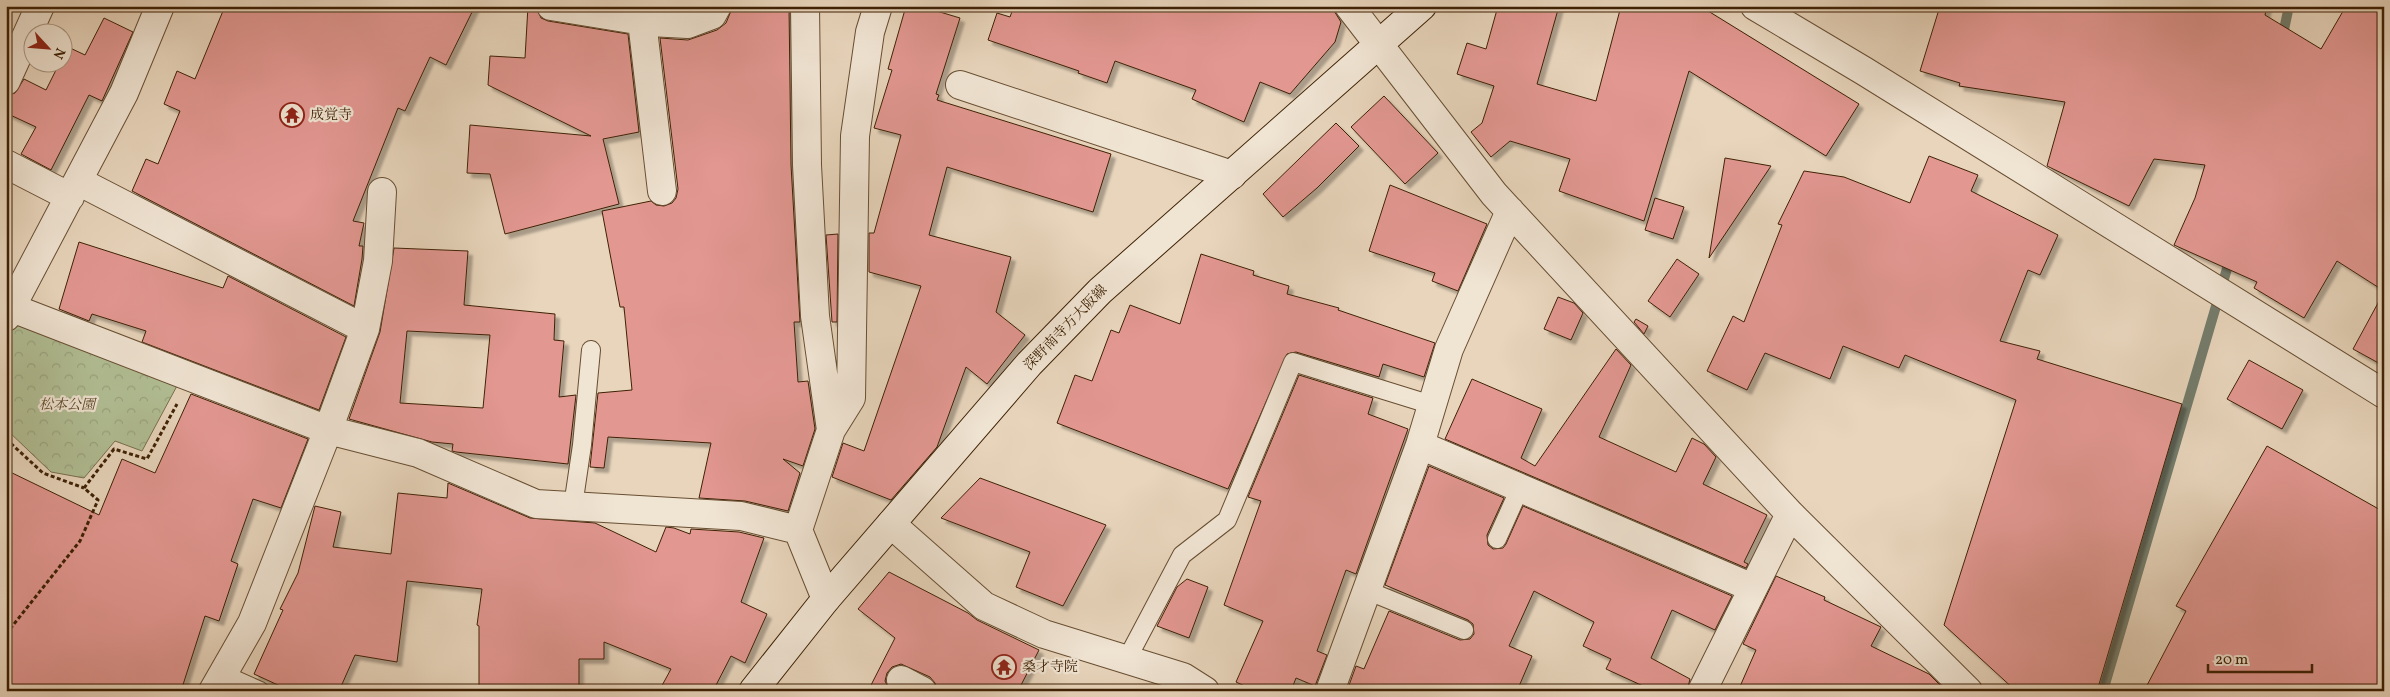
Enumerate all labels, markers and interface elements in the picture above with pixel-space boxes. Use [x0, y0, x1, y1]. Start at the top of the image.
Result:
north arrow [22, 22, 72, 72]
text: N [48, 44, 69, 62]
temple icon: 成覚寺 [279, 102, 305, 128]
place label: 成覚寺 [310, 106, 352, 125]
street label: 深野南寺方大阪線 [1020, 281, 1112, 375]
park label: 松本公園 [39, 396, 97, 415]
scale bar [2208, 642, 2311, 674]
text: 20 m [2215, 650, 2248, 671]
temple icon: 桑才寺院 [991, 654, 1017, 680]
place label: 桑才寺院 [1022, 658, 1078, 677]

